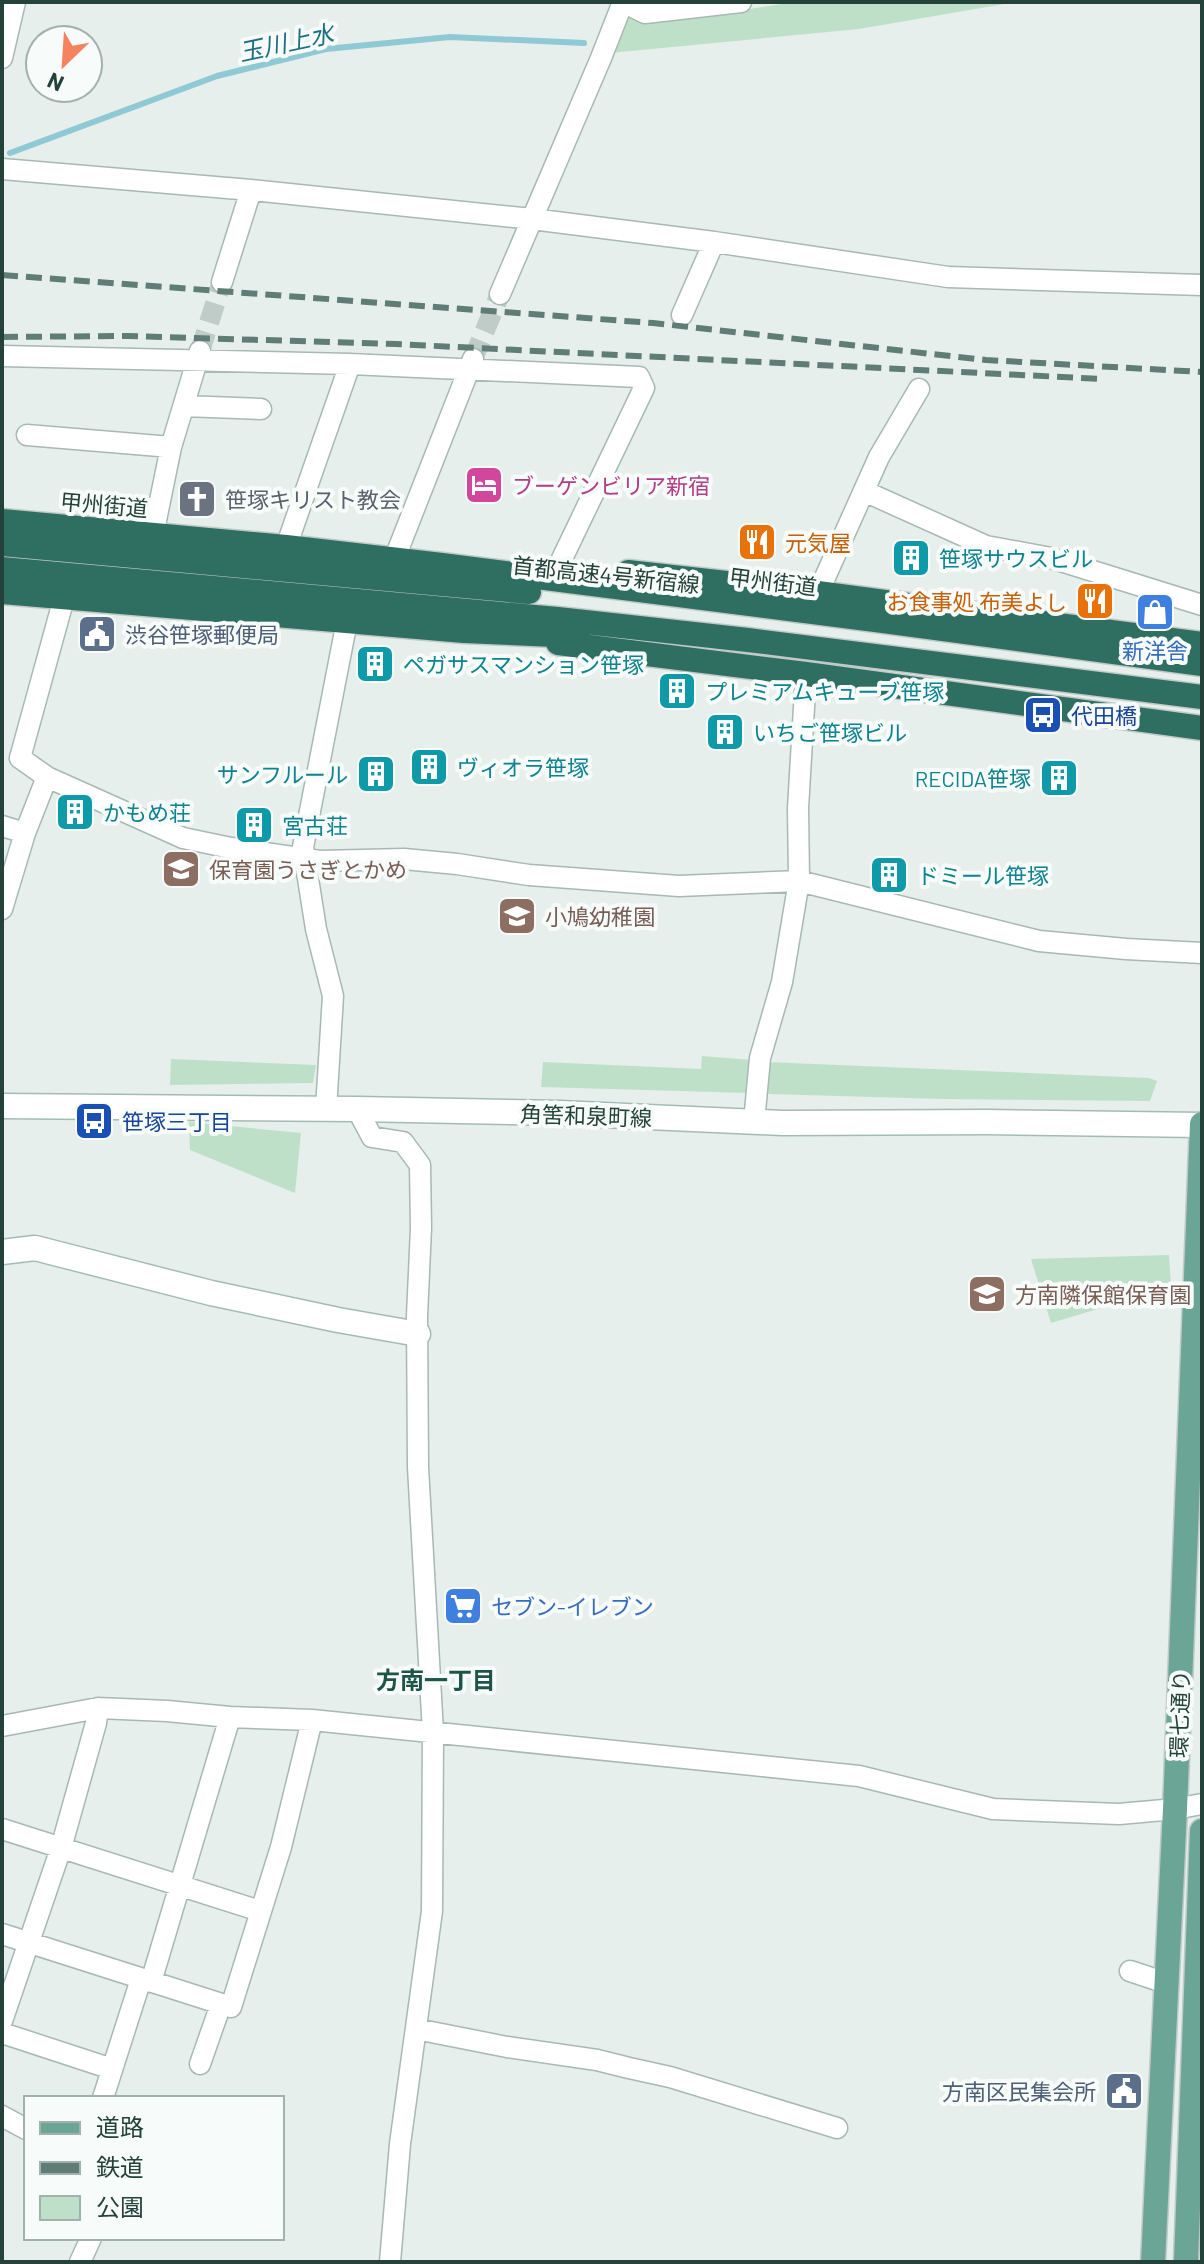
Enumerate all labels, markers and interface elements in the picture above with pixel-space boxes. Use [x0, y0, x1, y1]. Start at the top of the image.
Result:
water label: 玉川上水 [236, 17, 339, 66]
north arrow [24, 24, 104, 104]
text: N [43, 68, 67, 98]
hotel icon: ブーゲンビリア新宿 [463, 464, 505, 506]
place label: ブーゲンビリア新宿 [512, 472, 710, 498]
church icon: 笹塚キリスト教会 [176, 478, 218, 520]
place label: 笹塚キリスト教会 [225, 486, 401, 512]
street label: 甲州街道 [59, 487, 149, 521]
restaurant icon: 元気屋 [736, 521, 778, 563]
place label: 元気屋 [785, 529, 851, 555]
building icon: 笹塚サウスビル [890, 537, 932, 579]
place label: 笹塚サウスビル [939, 545, 1093, 571]
street label: 首都高速4号新宿線 [511, 551, 701, 597]
street label: 甲州街道 [728, 563, 818, 599]
restaurant icon: お食事処 布美よし [1074, 580, 1116, 622]
place label: お食事処 布美よし [887, 588, 1067, 614]
shop icon: 新洋舎 [1134, 591, 1176, 633]
public building icon: 渋谷笹塚郵便局 [76, 613, 118, 655]
place label: 渋谷笹塚郵便局 [125, 621, 279, 647]
place label: 新洋舎 [1122, 637, 1188, 663]
building icon: ペガサスマンション笹塚 [354, 643, 396, 685]
place label: ペガサスマンション笹塚 [403, 651, 644, 677]
building icon: プレミアムキューブ笹塚 [656, 670, 698, 712]
place label: プレミアムキューブ笹塚 [705, 678, 944, 704]
bus stop icon: 代田橋 [1022, 694, 1064, 736]
place label: 代田橋 [1071, 702, 1137, 728]
building icon: いちご笹塚ビル [704, 711, 746, 753]
place label: いちご笹塚ビル [753, 719, 907, 745]
building icon: ヴィオラ笹塚 [408, 746, 450, 788]
building icon: サンフルール [355, 753, 397, 795]
place label: ヴィオラ笹塚 [457, 754, 589, 780]
building icon: RECIDA笹塚 [1038, 757, 1080, 799]
place label: サンフルール [217, 761, 348, 787]
place label: RECIDA笹塚 [915, 765, 1031, 791]
building icon: かもめ荘 [54, 791, 96, 833]
place label: かもめ荘 [103, 799, 191, 825]
building icon: 宮古荘 [233, 804, 275, 846]
place label: 宮古荘 [282, 812, 348, 838]
school or university icon: 保育園うさぎとかめ [160, 848, 202, 890]
building icon: ドミール笹塚 [868, 854, 910, 896]
place label: 保育園うさぎとかめ [209, 856, 407, 882]
place label: ドミール笹塚 [917, 862, 1049, 888]
school or university icon: 小鳩幼稚園 [496, 895, 538, 937]
place label: 小鳩幼稚園 [545, 903, 655, 929]
bus stop icon: 笹塚三丁目 [73, 1100, 115, 1142]
street label: 角筈和泉町線 [520, 1100, 652, 1130]
place label: 笹塚三丁目 [122, 1108, 232, 1134]
school or university icon: 方南隣保館保育園 [966, 1273, 1008, 1315]
place label: 方南隣保館保育園 [1015, 1281, 1191, 1307]
supermarket icon: セブン-イレブン [442, 1585, 484, 1627]
place label: セブン-イレブン [491, 1593, 654, 1619]
district label: 方南一丁目 [376, 1665, 496, 1694]
street label: 環七通り [1164, 1670, 1194, 1758]
public building icon: 方南区民集会所 [1103, 2070, 1145, 2112]
place label: 方南区民集会所 [942, 2078, 1096, 2104]
legend [24, 2096, 284, 2240]
text: 道路 [96, 2112, 144, 2141]
text: 鉄道 [96, 2152, 144, 2181]
text: 公園 [96, 2192, 144, 2221]

